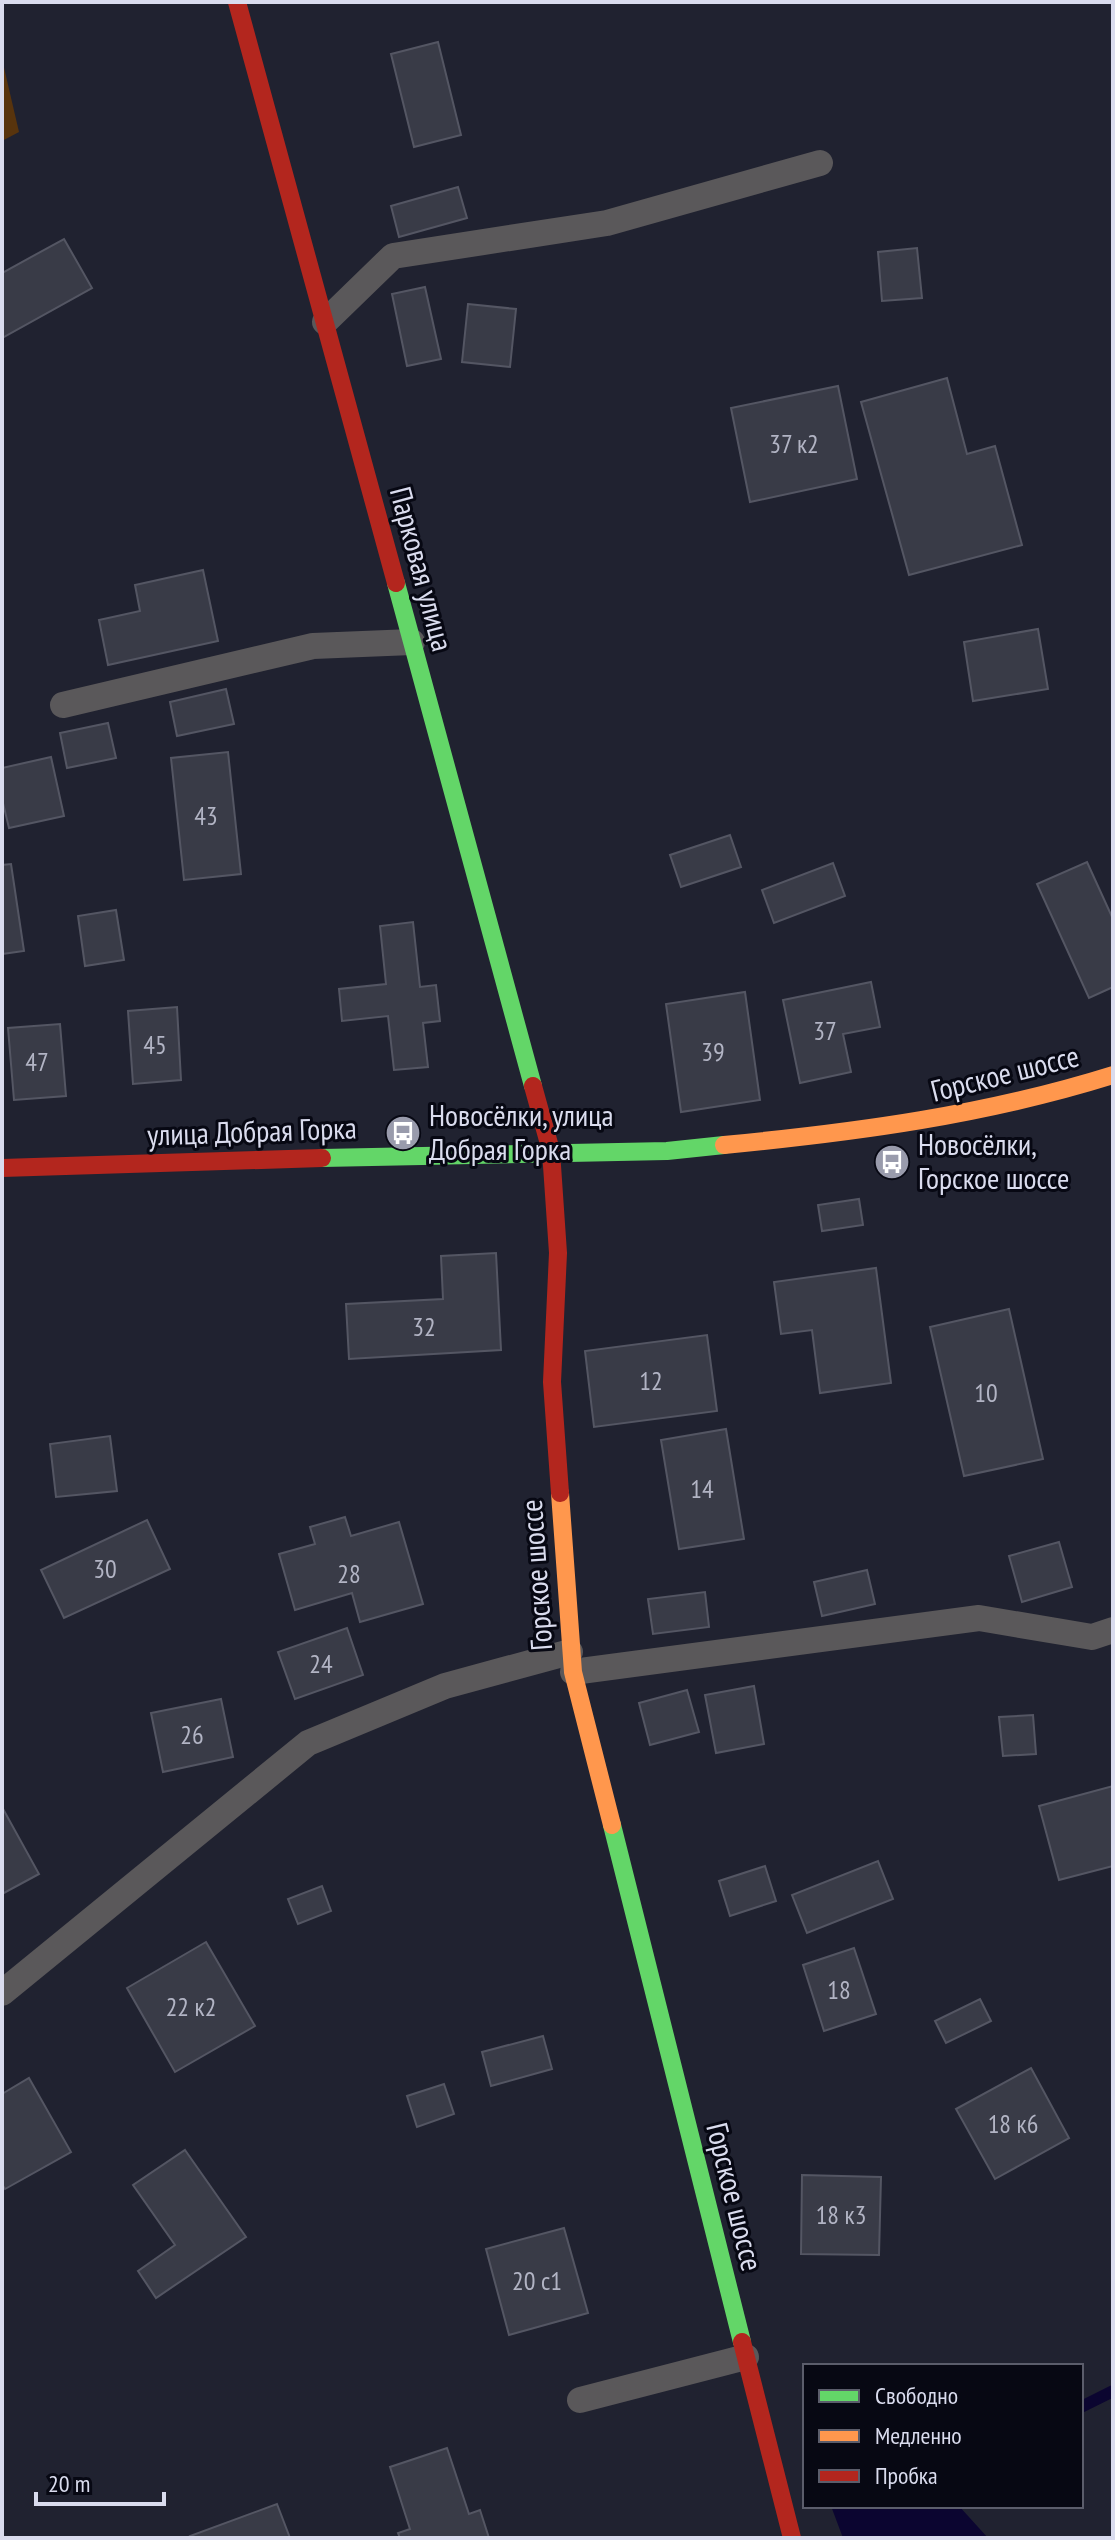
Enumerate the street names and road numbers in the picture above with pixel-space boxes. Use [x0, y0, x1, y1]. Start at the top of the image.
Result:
street label: Парковая улица [382, 482, 463, 655]
street label: Горское шоссе [927, 1035, 1083, 1110]
street label: улица Добрая Горка [147, 1107, 357, 1154]
street label: Горское шоссе [511, 1498, 560, 1652]
street label: Горское шоссе [698, 2119, 773, 2275]

